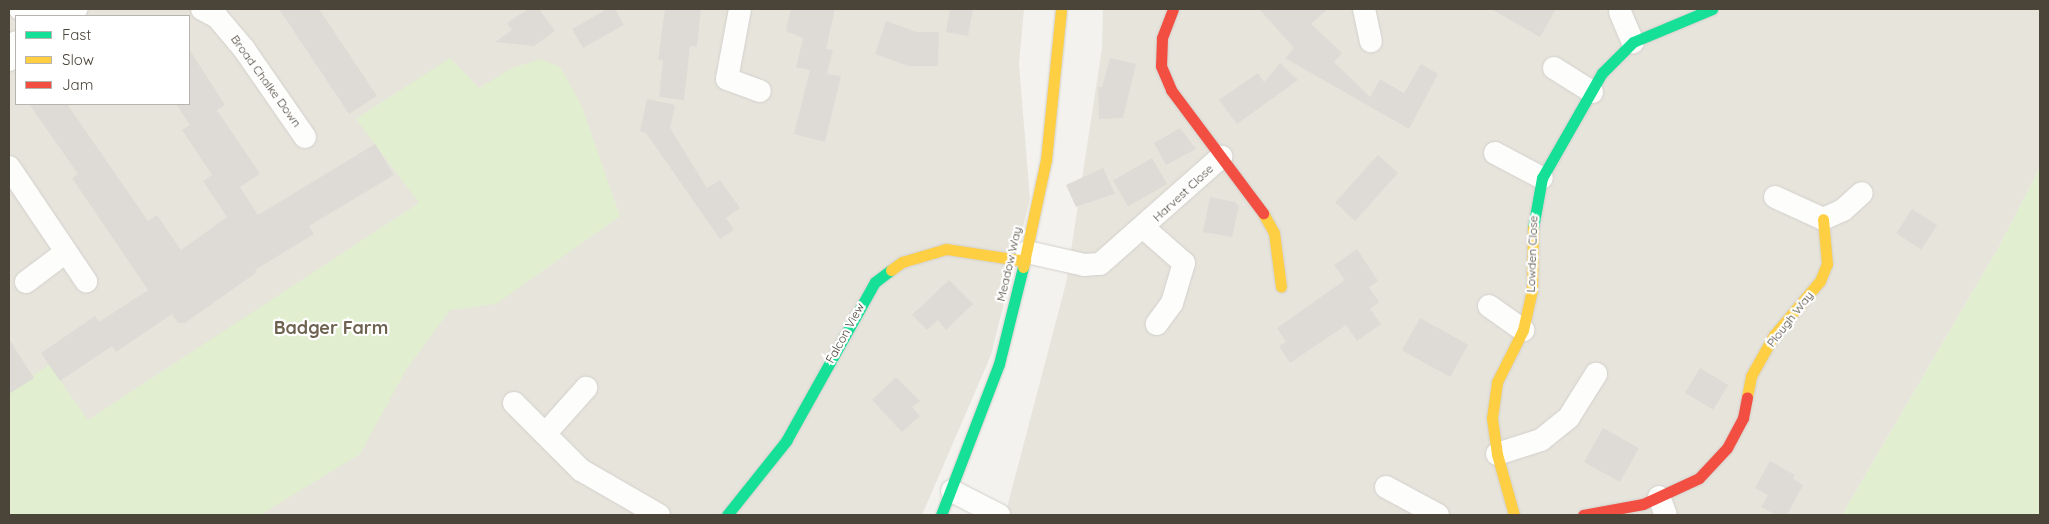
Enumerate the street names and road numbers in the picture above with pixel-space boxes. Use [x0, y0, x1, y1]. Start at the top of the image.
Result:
street label: Broad Chalke Down [228, 32, 304, 130]
street label: Harvest Close [1150, 161, 1216, 225]
street label: Lowden Close [1523, 215, 1541, 293]
street label: Meadow Way [993, 225, 1025, 303]
street label: Plough Way [1764, 288, 1816, 350]
street label: Falcon View [823, 300, 867, 366]

